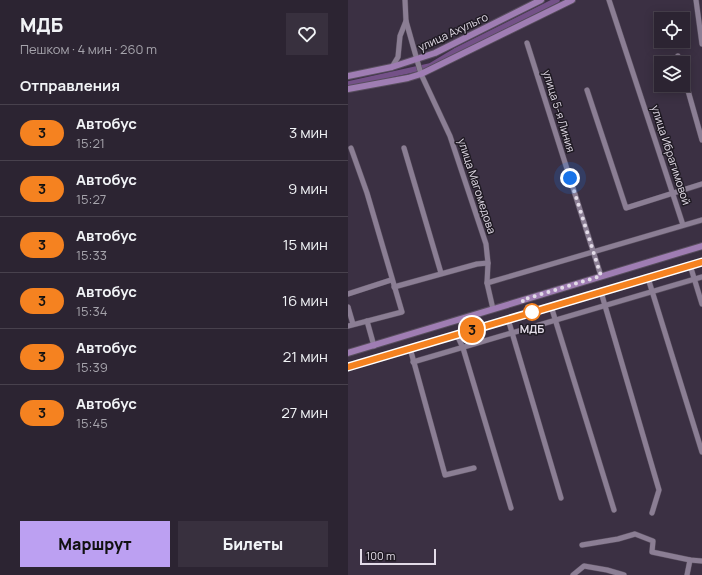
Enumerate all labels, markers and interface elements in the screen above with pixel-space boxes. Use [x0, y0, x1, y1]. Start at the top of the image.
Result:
street label: улица Ахульго [415, 9, 491, 54]
text: МДБ [20, 12, 63, 38]
map controls [654, 12, 690, 92]
button: locate [654, 12, 690, 48]
button: heart [286, 13, 328, 55]
text: Пешком · 4 мин · 260 m [20, 40, 157, 58]
button: layers [654, 56, 690, 92]
street label: улица 5-я Линия [540, 68, 579, 154]
text: Отправления [20, 75, 120, 96]
street label: улица Ибрагимовой [648, 103, 695, 207]
text: Автобус [76, 113, 137, 134]
text: 3 мин [289, 122, 328, 143]
text: 3 [38, 123, 46, 142]
text: 15:21 [76, 134, 105, 152]
street label: улица Магомедова [455, 136, 500, 235]
your location [560, 168, 580, 188]
text: Автобус [76, 169, 137, 190]
text: 9 мин [288, 178, 328, 199]
text: 3 [38, 179, 46, 198]
text: 15:27 [76, 190, 106, 208]
text: Автобус [76, 225, 137, 246]
text: 15 мин [283, 234, 328, 255]
text: 3 [38, 235, 46, 254]
text: 15:33 [76, 246, 107, 264]
text: Автобус [76, 281, 137, 302]
text: 16 мин [282, 290, 328, 311]
text: 3 [38, 291, 46, 310]
text: 15:34 [76, 302, 107, 320]
marker: МДБ [523, 303, 541, 321]
line badge: 3 [459, 317, 485, 343]
text: 3 [468, 320, 476, 339]
place label: МДБ [520, 321, 544, 336]
text: Автобус [76, 337, 137, 358]
text: 21 мин [283, 346, 328, 367]
text: 3 [38, 347, 46, 366]
text: 15:39 [76, 358, 108, 376]
text: Автобус [76, 393, 137, 414]
text: 27 мин [281, 402, 328, 423]
text: 3 [38, 403, 46, 422]
text: 15:45 [76, 414, 108, 432]
button: Маршрут [20, 521, 170, 567]
button: Билеты [178, 521, 328, 567]
scale bar [360, 547, 436, 566]
text: 100 m [366, 548, 395, 563]

